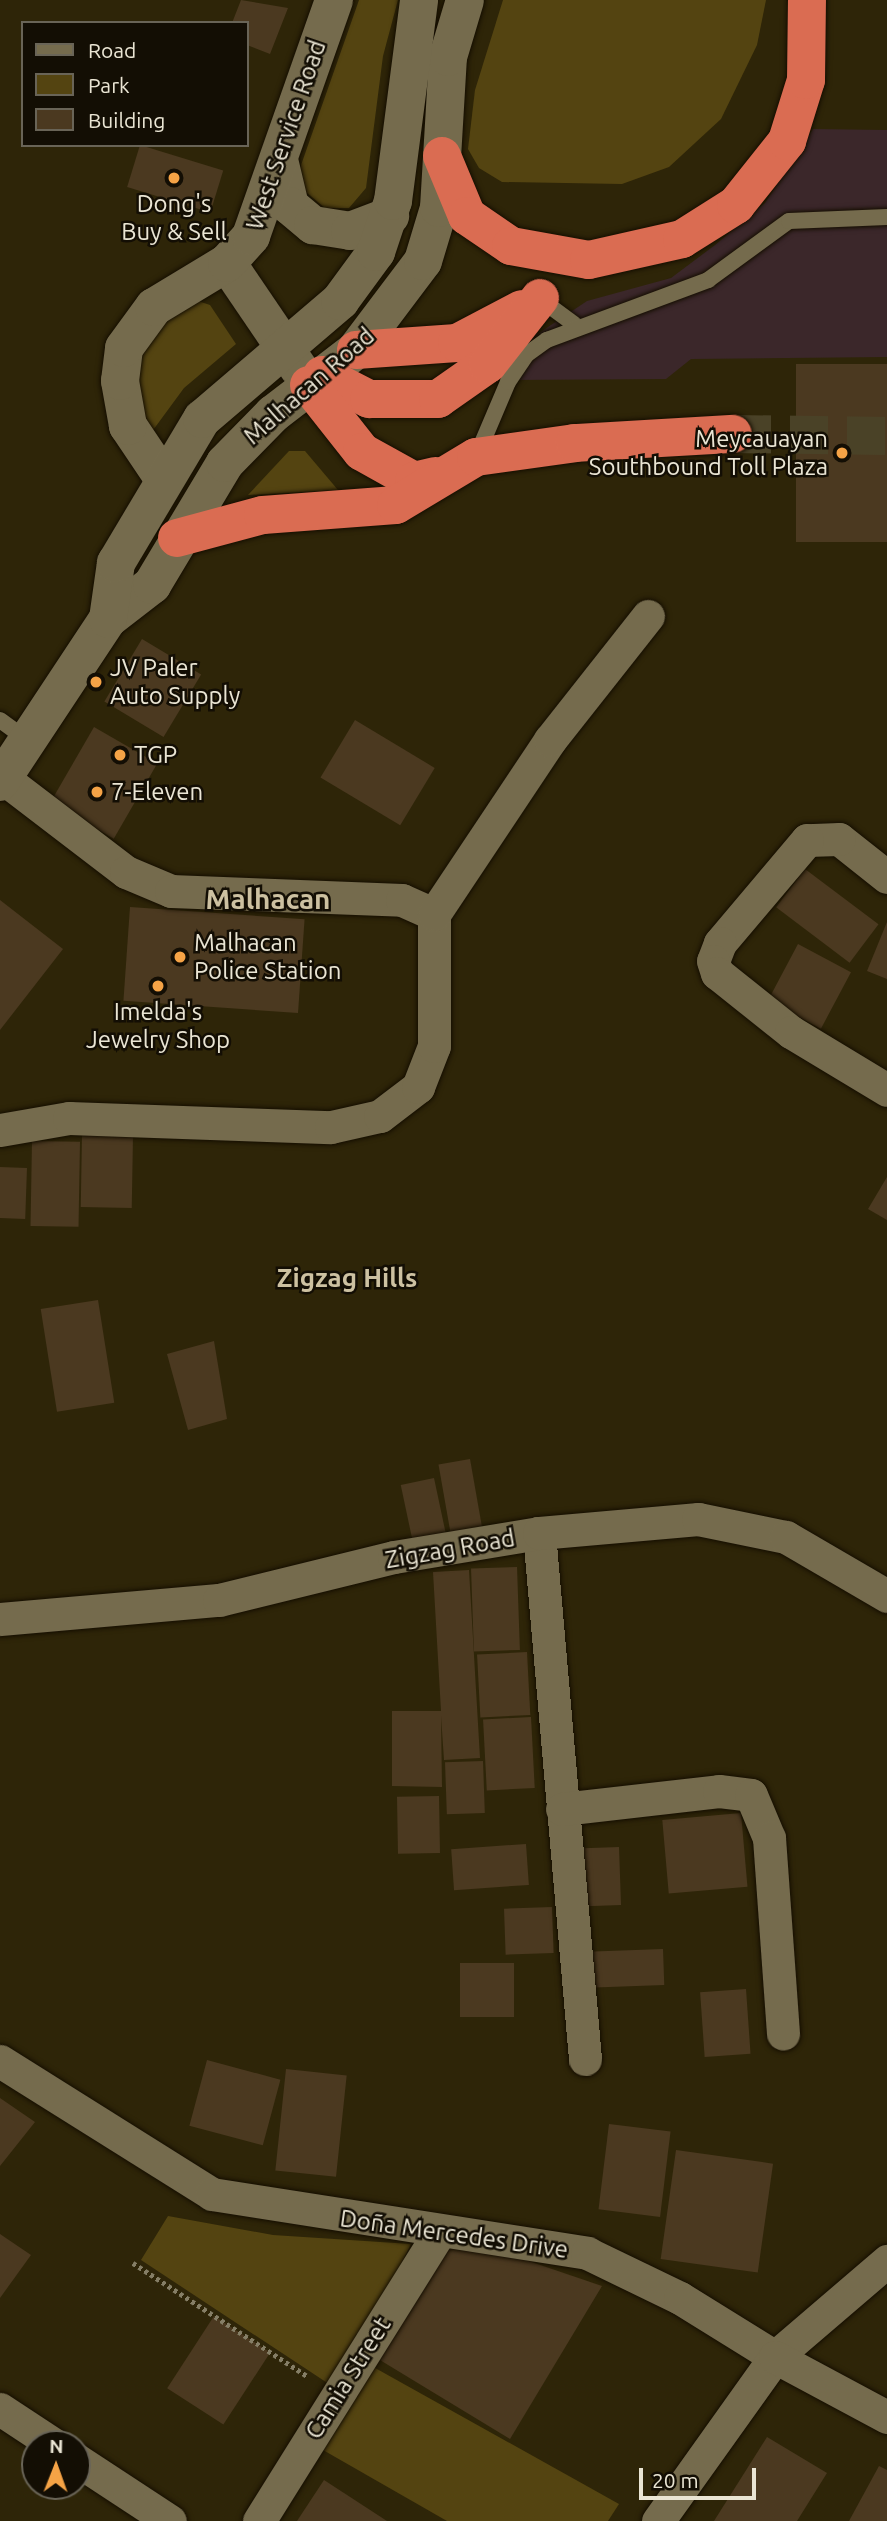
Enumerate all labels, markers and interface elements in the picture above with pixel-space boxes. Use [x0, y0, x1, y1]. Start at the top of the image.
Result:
legend [21, 21, 248, 147]
street label: West Service Road [240, 36, 332, 234]
text: Road [88, 38, 136, 62]
text: Park [88, 73, 130, 97]
text: Building [88, 108, 165, 132]
marker: Dong's Buy & Sell [166, 170, 182, 186]
place label: Dong's Buy & Sell [121, 190, 227, 246]
street label: Malhacan Road [238, 322, 380, 450]
place label: Meycauayan Southbound Toll Plaza [589, 425, 828, 481]
marker: Meycauayan Southbound Toll Plaza [834, 445, 850, 461]
place label: JV Paler Auto Supply [110, 654, 240, 710]
marker: JV Paler Auto Supply [88, 674, 104, 690]
place label: TGP [134, 741, 177, 769]
marker: TGP [112, 747, 128, 763]
place label: 7-Eleven [111, 778, 203, 806]
marker: 7-Eleven [89, 784, 105, 800]
district label: Malhacan [206, 882, 330, 916]
place label: Malhacan Police Station [194, 929, 341, 985]
marker: Malhacan Police Station [172, 949, 188, 965]
marker: Imelda's Jewelry Shop [150, 978, 166, 994]
place label: Imelda's Jewelry Shop [86, 998, 230, 1054]
district label: Zigzag Hills [277, 1262, 417, 1294]
street label: Zigzag Road [383, 1523, 517, 1575]
street label: Doña Mercedes Drive [338, 2204, 570, 2264]
street label: Camia Street [299, 2312, 397, 2444]
north arrow [21, 2430, 91, 2500]
text: N [49, 2435, 64, 2457]
scale bar [642, 2454, 759, 2498]
text: 20 m [652, 2468, 699, 2492]

